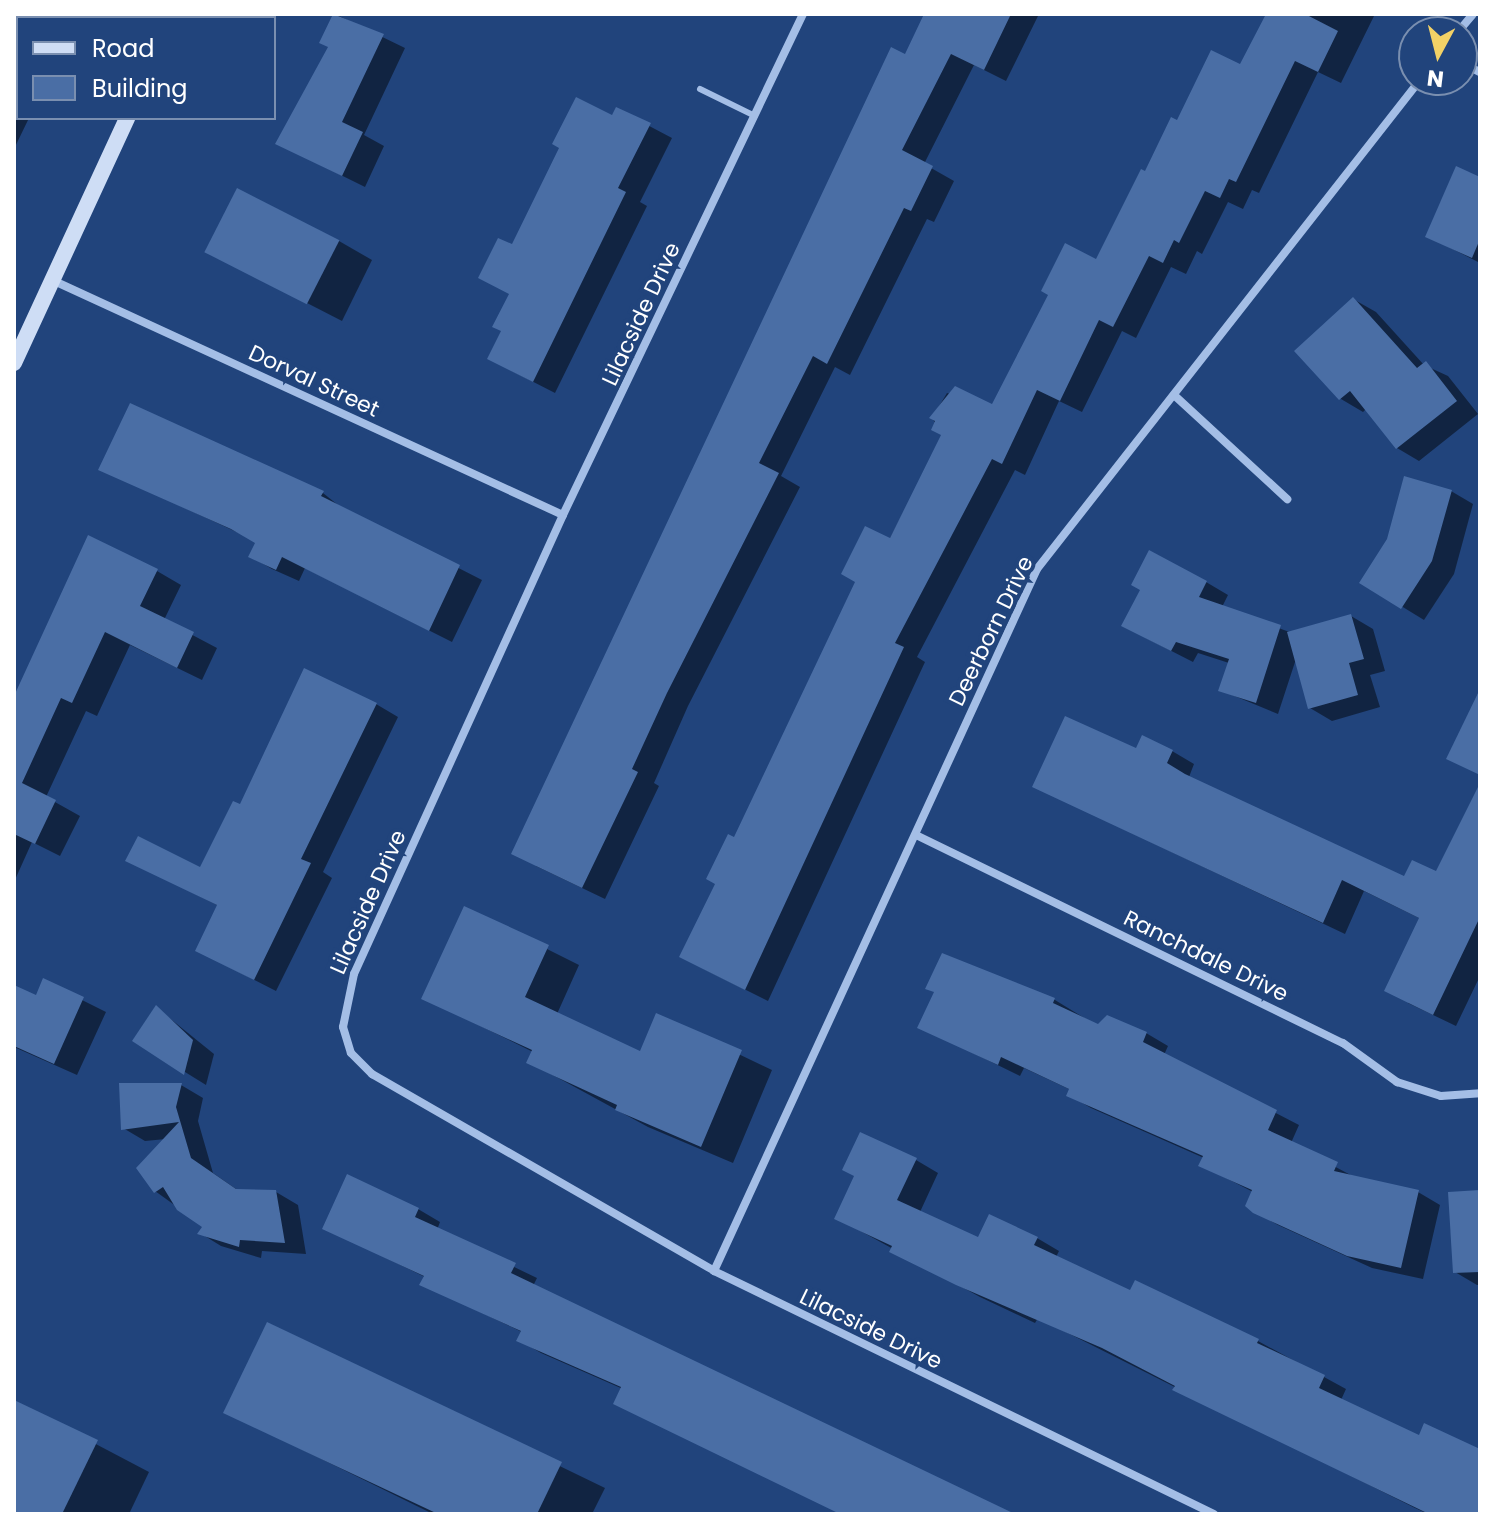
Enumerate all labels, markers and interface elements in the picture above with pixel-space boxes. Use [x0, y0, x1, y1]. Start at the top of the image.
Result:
legend [16, 16, 276, 120]
north arrow [1398, 16, 1478, 96]
text: Road [92, 32, 154, 65]
text: N [1425, 62, 1445, 95]
text: Building [92, 72, 188, 105]
street label: Lilacside Drive [596, 238, 686, 390]
street label: Dorval Street [245, 339, 383, 423]
street label: Deerborn Drive [943, 552, 1039, 710]
street label: Lilacside Drive [324, 826, 412, 978]
street label: Ranchdale Drive [1120, 905, 1292, 1007]
street label: Lilacside Drive [796, 1283, 946, 1375]

